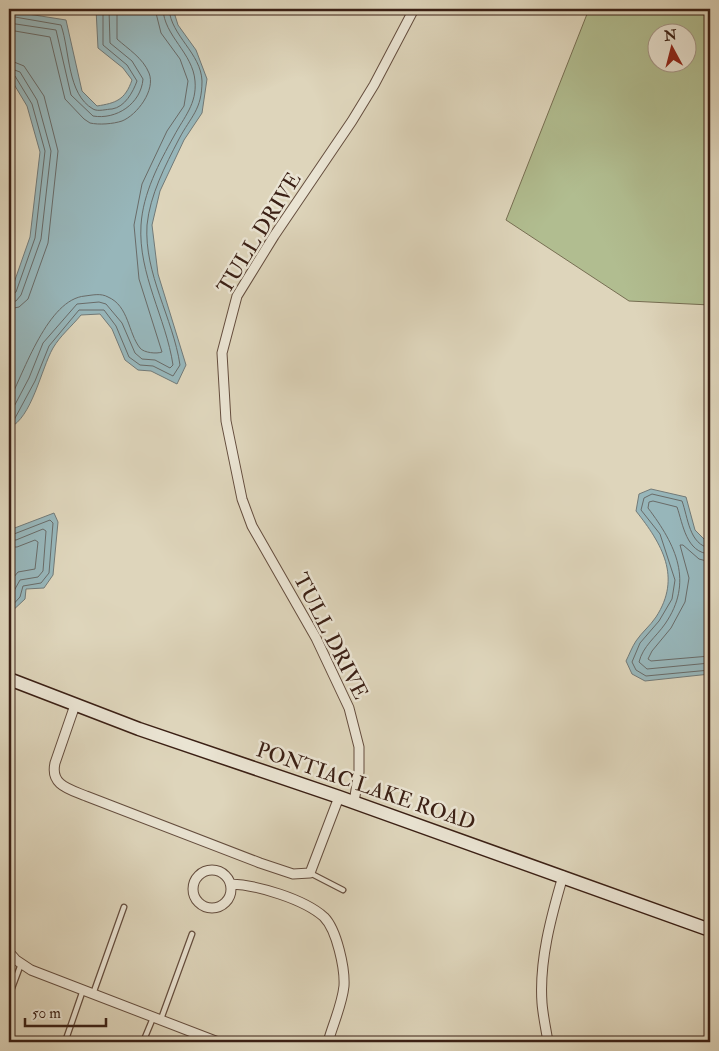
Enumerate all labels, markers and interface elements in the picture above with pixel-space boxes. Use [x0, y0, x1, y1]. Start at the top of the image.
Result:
north arrow [646, 22, 696, 72]
text: N [662, 26, 678, 45]
street label: TULL DRIVE [211, 167, 308, 299]
street label: TULL DRIVE [287, 568, 374, 704]
street label: PONTIAC LAKE ROAD [253, 736, 479, 837]
scale bar [25, 996, 106, 1028]
text: 50 m [32, 1004, 61, 1023]

